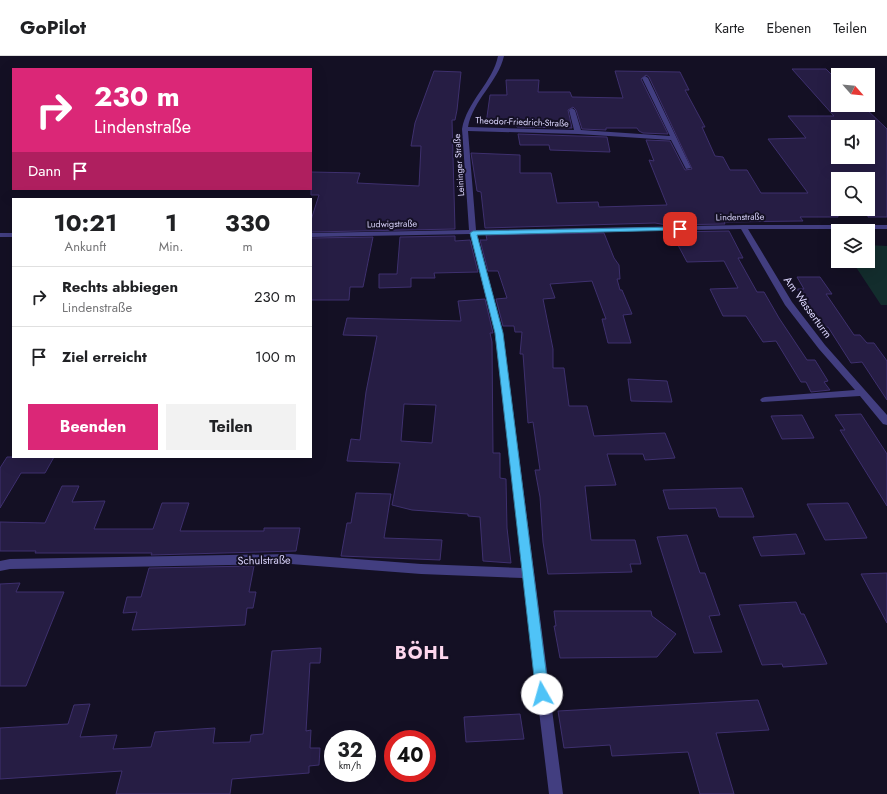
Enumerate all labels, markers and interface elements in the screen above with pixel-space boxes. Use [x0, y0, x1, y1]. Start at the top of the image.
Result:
text: GoPilot [20, 14, 86, 41]
text: Karte [714, 18, 744, 38]
text: Ebenen [766, 18, 811, 38]
text: Teilen [833, 18, 867, 38]
north arrow [831, 68, 875, 112]
map controls [831, 68, 875, 268]
text: 230 m [94, 76, 180, 117]
icon: right [28, 84, 80, 136]
street label: Theodor-Friedrich-Straße [475, 113, 569, 130]
text: Lindenstraße [94, 114, 191, 140]
button: sound [831, 120, 875, 164]
street label: Leininger Straße [450, 133, 467, 197]
text: Dann [28, 160, 61, 182]
icon: arrive [69, 160, 91, 182]
button: search [831, 172, 875, 216]
text: 10:21 [53, 205, 117, 240]
text: 1 [165, 205, 177, 240]
text: 330 [225, 205, 271, 240]
street label: Lindenstraße [716, 210, 765, 223]
pin [663, 212, 697, 246]
street label: Ludwigstraße [367, 217, 418, 230]
icon: arrive [669, 218, 691, 240]
button: layers [831, 224, 875, 268]
text: Ankunft [65, 237, 106, 256]
text: Min. [159, 237, 183, 256]
text: m [243, 237, 253, 256]
street label: Am Wasserturm [780, 273, 836, 341]
text: Rechts abbiegen [62, 276, 178, 298]
icon: right [28, 286, 50, 308]
text: 230 m [254, 286, 296, 308]
text: Lindenstraße [62, 298, 132, 317]
icon: arrive [28, 346, 50, 368]
text: Ziel erreicht [62, 346, 147, 368]
text: 100 m [255, 346, 296, 368]
button: Beenden [28, 404, 158, 450]
button: Teilen [166, 404, 296, 450]
street label: Schulstraße [237, 552, 291, 568]
district label: BÖHL [395, 640, 449, 666]
position arrow [521, 673, 563, 715]
speed limit sign: 40 [384, 730, 436, 782]
text: 32 [337, 736, 363, 765]
text: km/h [339, 758, 361, 773]

